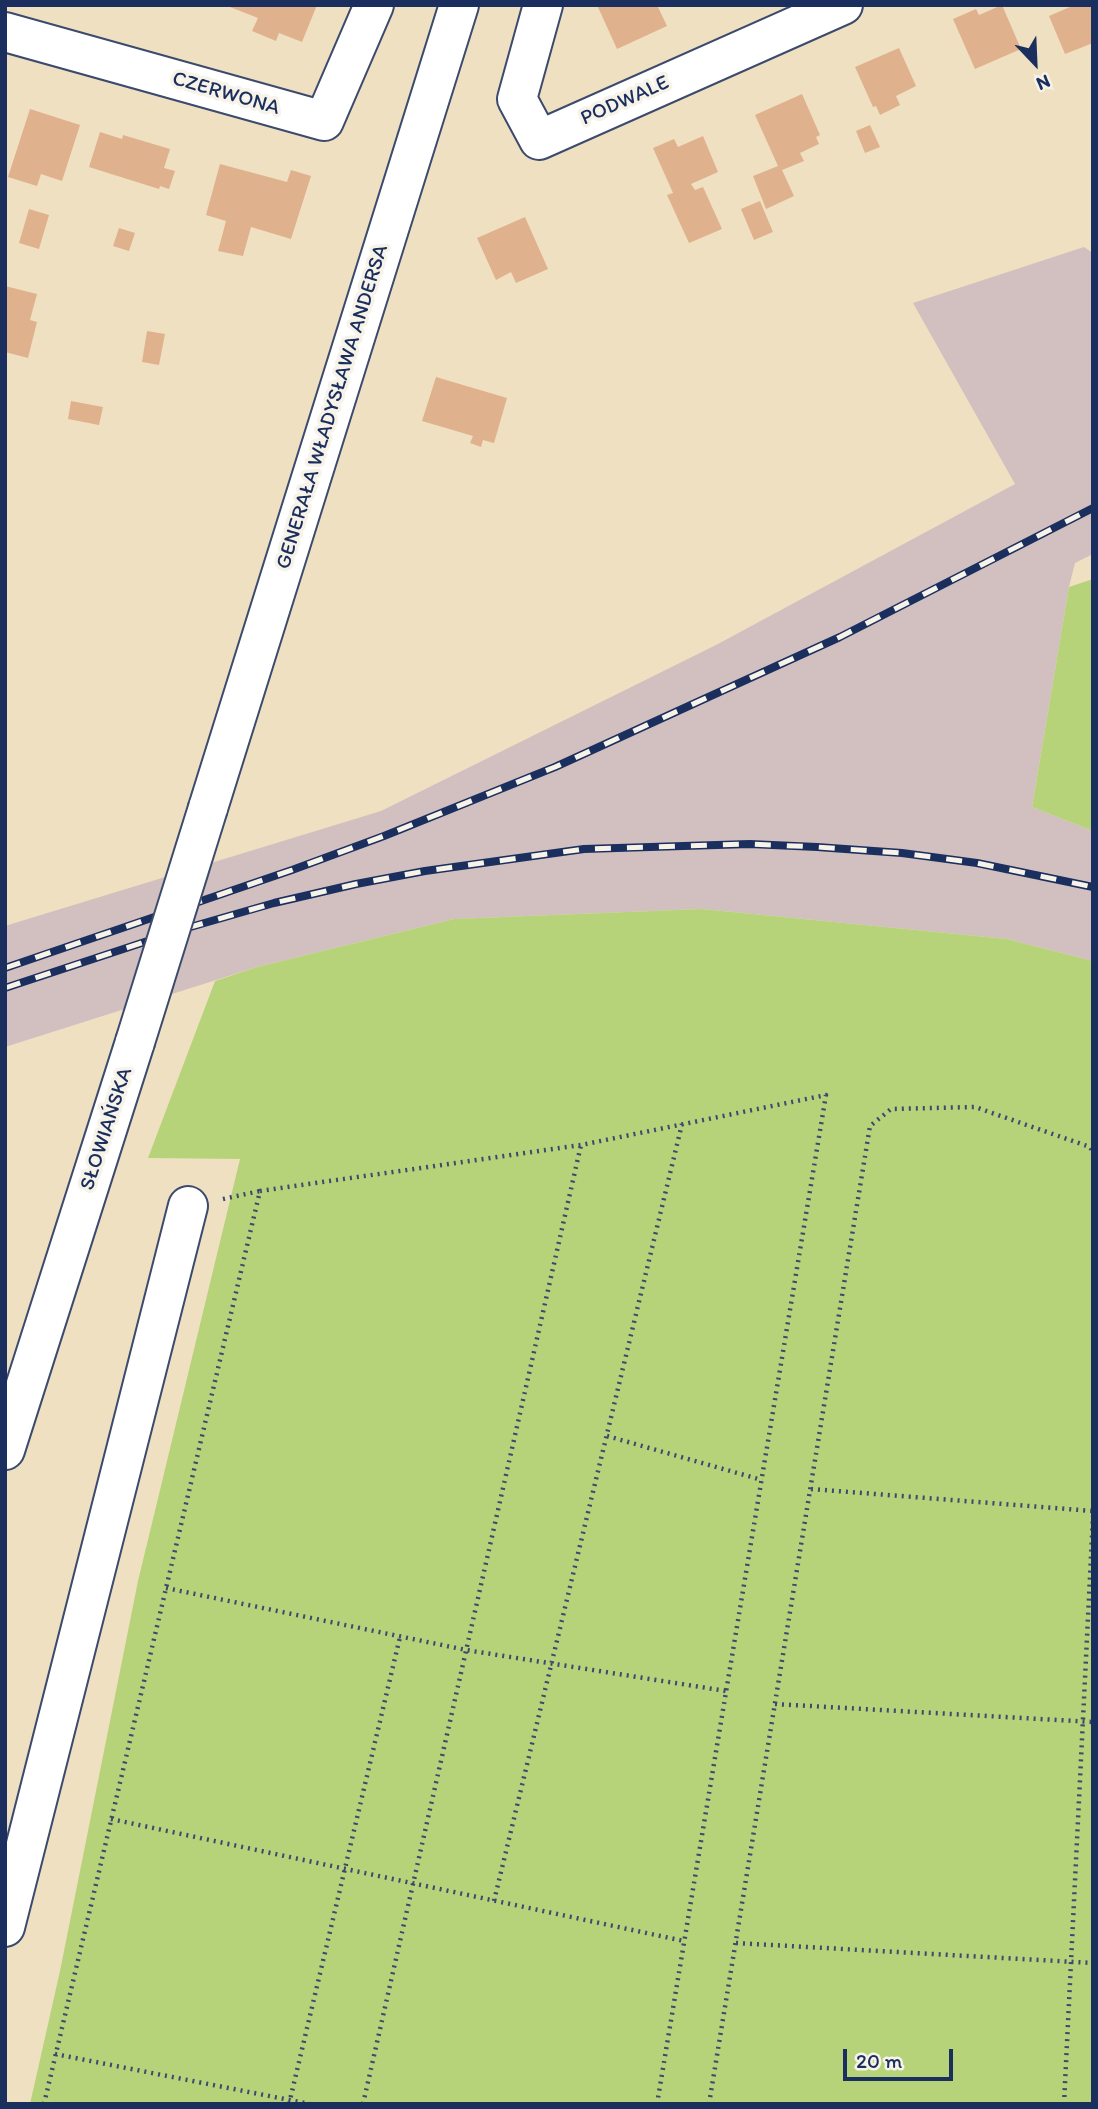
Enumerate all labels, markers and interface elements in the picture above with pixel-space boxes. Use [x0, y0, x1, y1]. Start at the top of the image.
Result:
north arrow [1000, 28, 1070, 98]
street label: CZERWONA [169, 67, 283, 121]
street label: PODWALE [577, 70, 673, 132]
text: N [1033, 70, 1054, 96]
street label: GENERAŁA WŁADYSŁAWA ANDERSA [272, 242, 394, 572]
street label: SŁOWIAŃSKA [75, 1065, 139, 1193]
scale bar [846, 2036, 956, 2080]
text: 20 m [856, 2048, 902, 2073]

